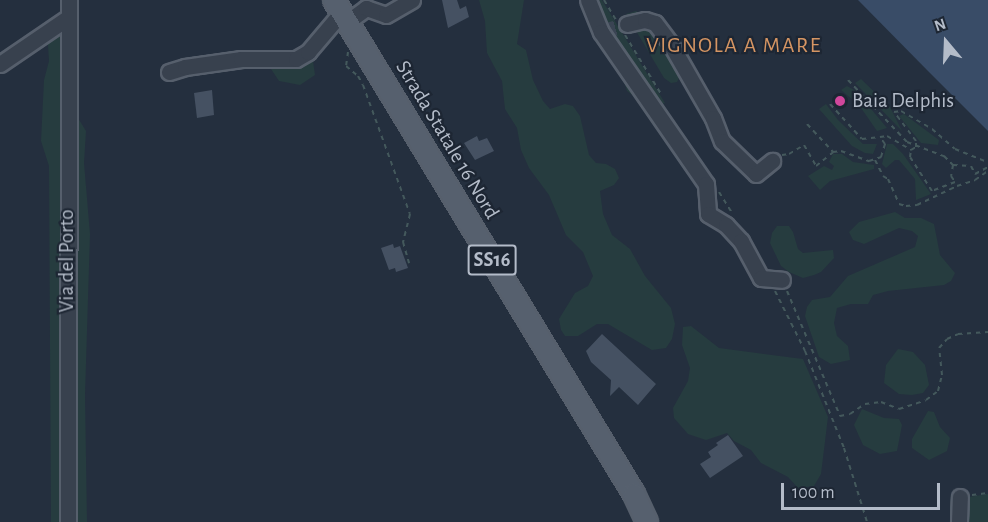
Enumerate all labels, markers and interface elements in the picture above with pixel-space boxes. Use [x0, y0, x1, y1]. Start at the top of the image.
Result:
north arrow [916, 12, 976, 72]
text: N [932, 16, 948, 34]
district label: VIGNOLA A MARE [646, 33, 822, 59]
street label: Strada Statale 16 Nord [390, 56, 504, 224]
place label: Baia Delphis [852, 88, 954, 114]
marker: Baia Delphis [833, 94, 847, 108]
street label: Via del Porto [54, 210, 80, 312]
road number: SS16 [466, 243, 518, 277]
scale bar [784, 471, 943, 509]
text: 100 m [792, 484, 835, 502]

